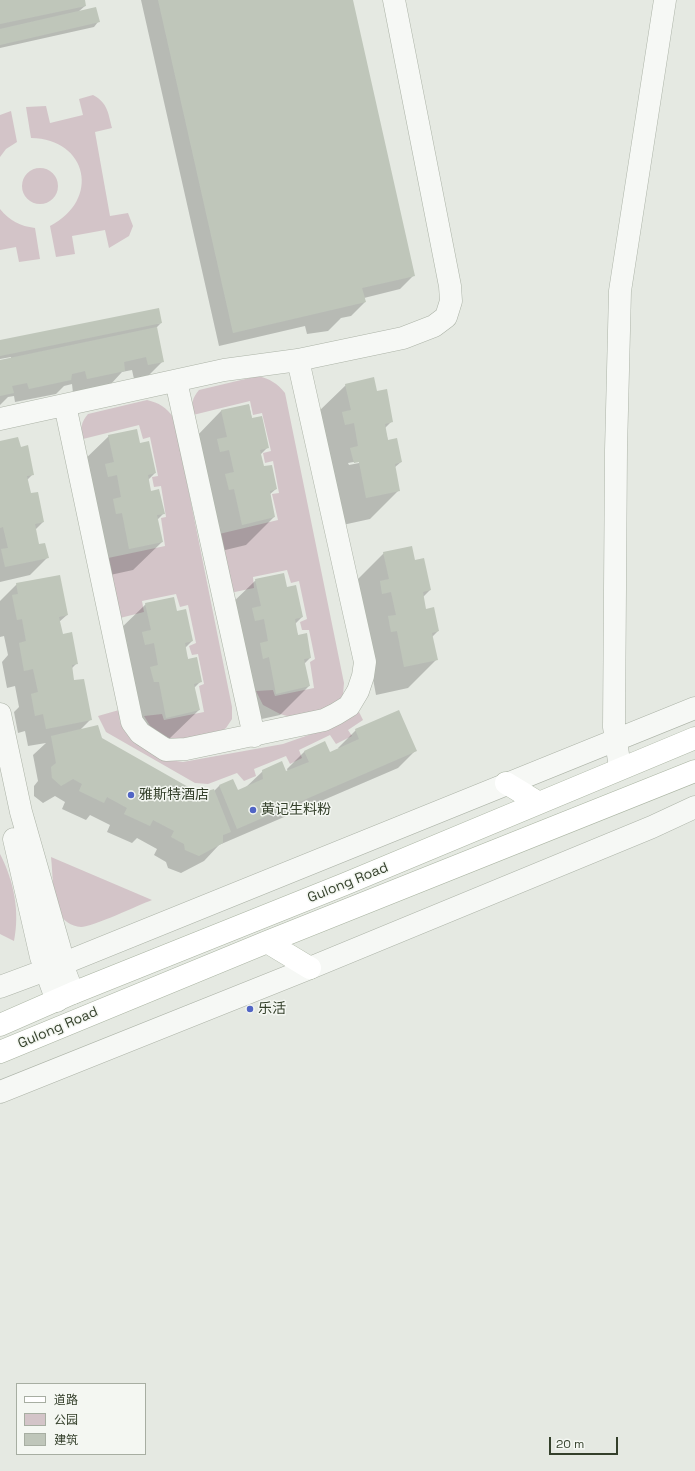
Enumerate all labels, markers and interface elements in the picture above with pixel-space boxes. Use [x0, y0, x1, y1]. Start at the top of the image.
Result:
place label: 雅斯特酒店 [139, 787, 209, 803]
marker: 雅斯特酒店 [126, 790, 136, 800]
place label: 黄记生料粉 [261, 802, 331, 818]
marker: 黄记生料粉 [248, 805, 258, 815]
street label: Gulong Road [305, 859, 391, 907]
place label: 乐活 [258, 1001, 286, 1017]
street label: Gulong Road [15, 1004, 101, 1052]
marker: 乐活 [245, 1004, 255, 1014]
legend [16, 1383, 146, 1455]
text: 道路 [54, 1392, 78, 1408]
text: 公园 [54, 1412, 78, 1428]
scale bar [551, 1429, 620, 1455]
text: 建筑 [54, 1432, 78, 1448]
text: 20 m [556, 1436, 584, 1452]

